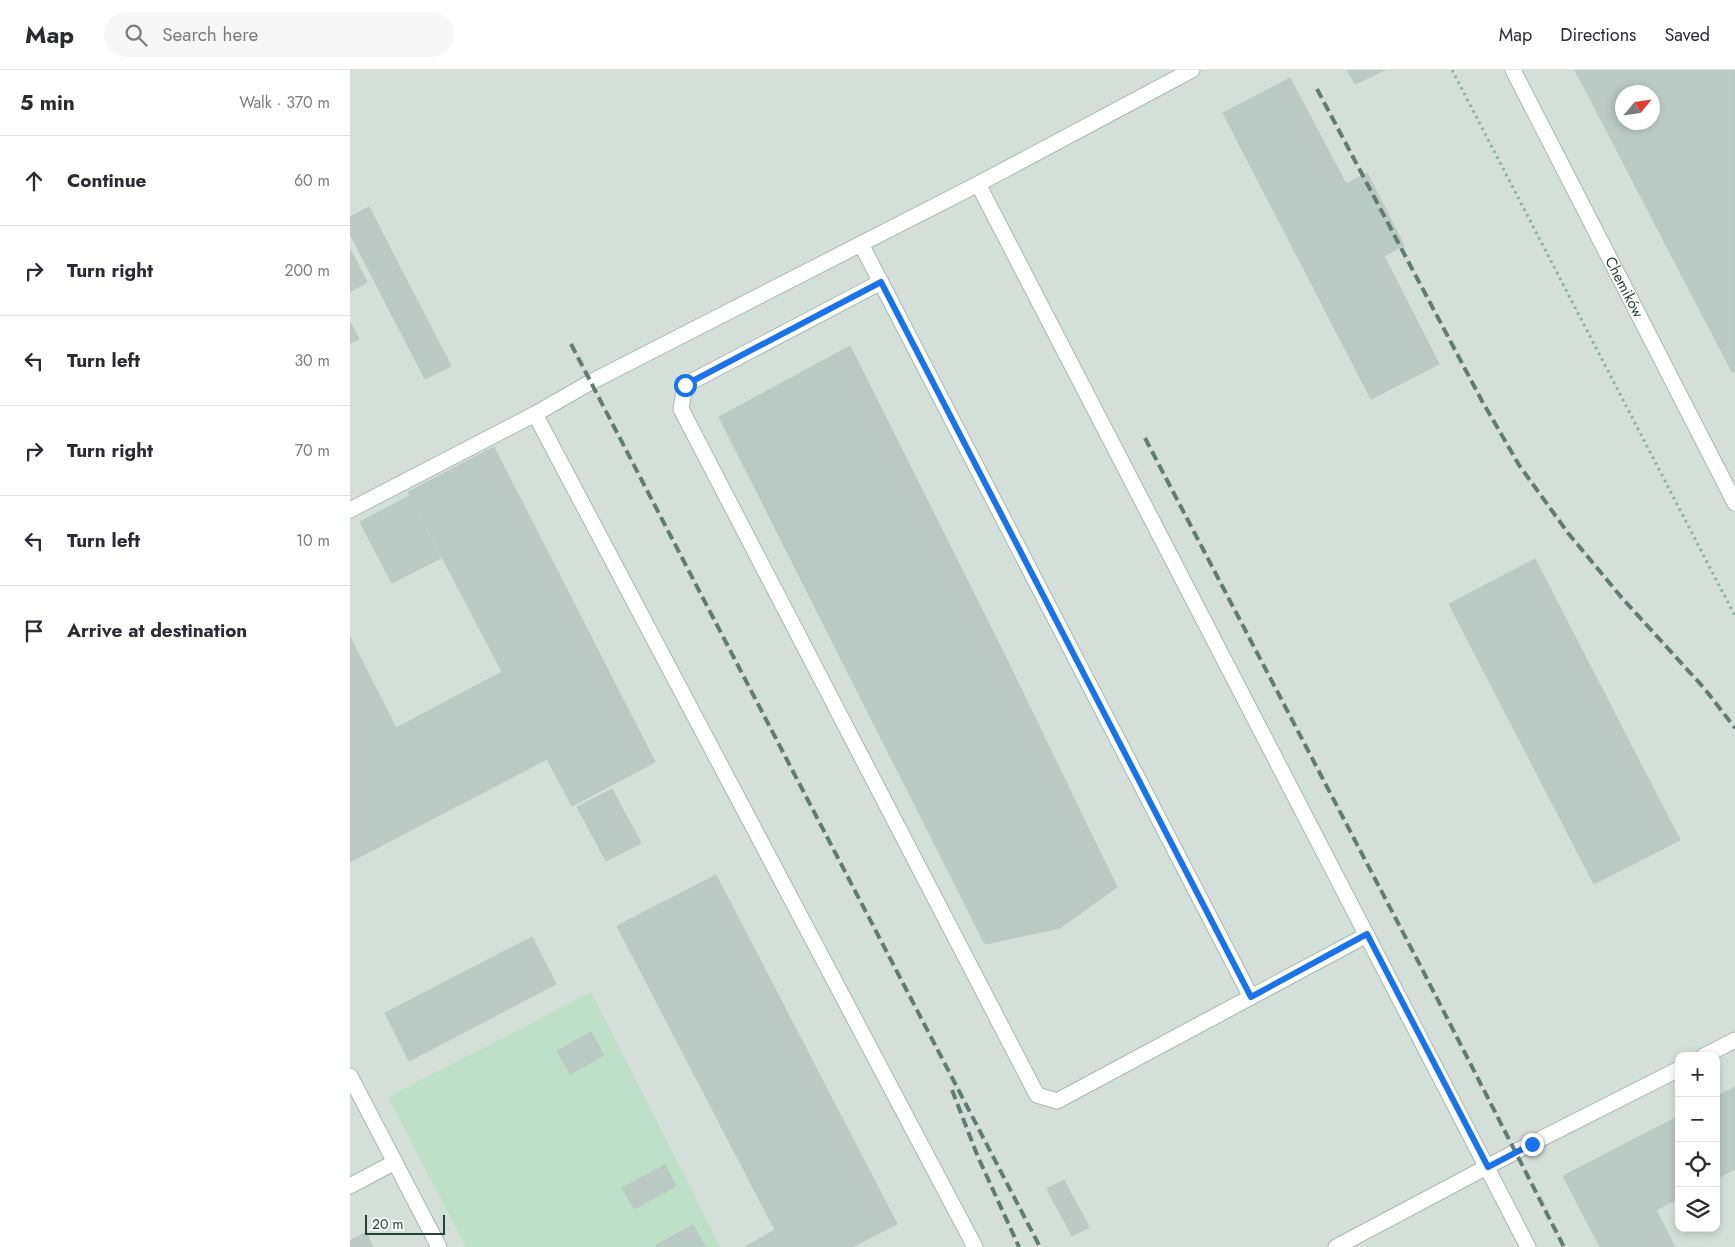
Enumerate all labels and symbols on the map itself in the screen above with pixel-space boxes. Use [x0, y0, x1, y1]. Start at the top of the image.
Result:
north arrow [1615, 85, 1660, 130]
street label: Chemików [1599, 253, 1650, 322]
route start [674, 374, 697, 397]
route end [1521, 1133, 1544, 1156]
scale bar [365, 1212, 445, 1235]

